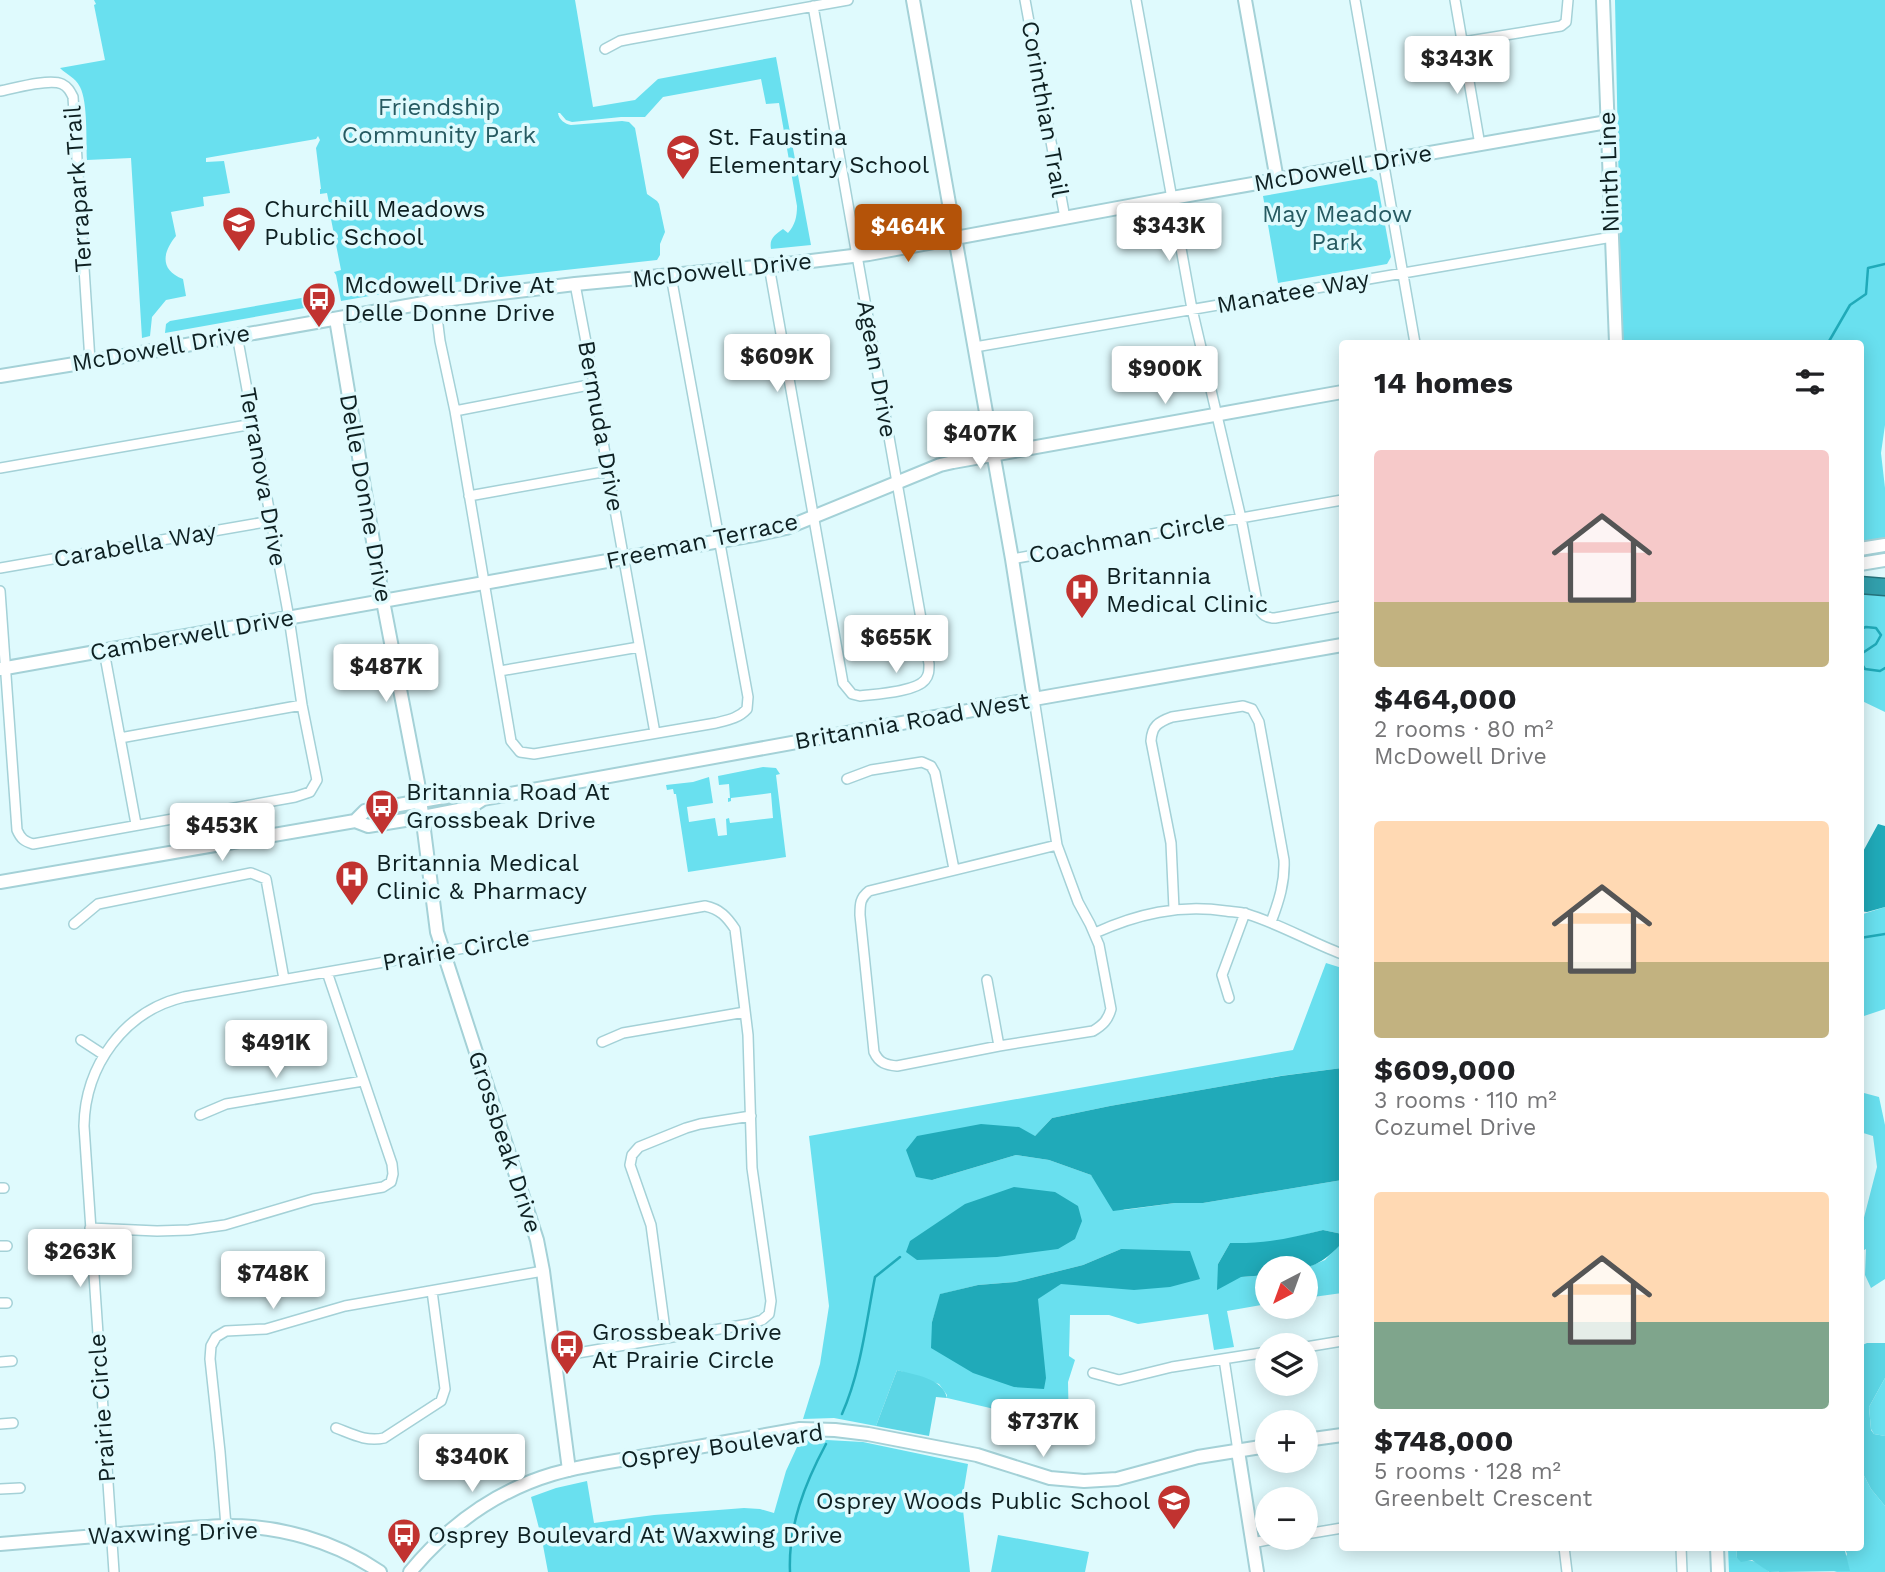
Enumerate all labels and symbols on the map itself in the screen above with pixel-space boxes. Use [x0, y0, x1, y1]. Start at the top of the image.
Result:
street label: Corinthian Trail [1016, 19, 1074, 200]
pin: $343K [1408, 36, 1506, 96]
park label: Friendship Community Park [342, 93, 537, 149]
street label: Terrapark Trail [58, 104, 98, 273]
street label: Ninth Line [1593, 111, 1625, 233]
place label: St. Faustina Elementary School [708, 123, 930, 179]
school or university icon: St. Faustina Elementary School [664, 132, 702, 181]
street label: McDowell Drive [1252, 139, 1434, 197]
place label: Churchill Meadows Public School [264, 195, 486, 251]
park label: May Meadow Park [1262, 200, 1412, 256]
school or university icon: Churchill Meadows Public School [220, 204, 258, 253]
pin: $464K [859, 204, 957, 264]
pin: $343K [1120, 204, 1218, 263]
street label: McDowell Drive [631, 247, 813, 293]
street label: Manatee Way [1214, 265, 1372, 319]
place label: Mcdowell Drive At Delle Donne Drive [344, 271, 555, 327]
bus stop icon: Mcdowell Drive At Delle Donne Drive [300, 280, 338, 329]
street label: Agean Drive [851, 298, 903, 440]
street label: McDowell Drive [70, 319, 252, 377]
pin: $609K [728, 334, 826, 394]
street label: Bermuda Drive [572, 338, 630, 514]
pin: $900K [1116, 346, 1214, 406]
street label: Terranova Drive [234, 386, 292, 568]
street label: Delle Donne Drive [334, 392, 398, 604]
pin: $407K [931, 412, 1029, 471]
street label: Freeman Terrace [604, 507, 800, 575]
street label: Coachman Circle [1027, 507, 1227, 569]
street label: Carabella Way [51, 517, 219, 573]
place label: Britannia Medical Clinic [1106, 562, 1268, 618]
hospital icon: Britannia Medical Clinic [1063, 571, 1101, 620]
street label: Camberwell Drive [88, 603, 296, 667]
pin: $655K [847, 616, 945, 675]
pin: $487K [337, 644, 435, 704]
street label: Britannia Road West [792, 687, 1032, 755]
place label: Britannia Road At Grossbeak Drive [406, 778, 610, 834]
bus stop icon: Britannia Road At Grossbeak Drive [363, 787, 401, 836]
pin: $453K [173, 804, 271, 863]
place label: Britannia Medical Clinic & Pharmacy [376, 849, 588, 905]
hospital icon: Britannia Medical Clinic & Pharmacy [333, 858, 371, 907]
street label: Prairie Circle [380, 923, 532, 977]
pin: $491K [227, 1020, 325, 1080]
street label: Grossbeak Drive [462, 1047, 548, 1237]
pin: $263K [31, 1230, 129, 1289]
pin: $748K [224, 1252, 322, 1311]
north arrow [1255, 1256, 1318, 1320]
place label: Grossbeak Drive At Prairie Circle [592, 1318, 782, 1374]
bus stop icon: Grossbeak Drive At Prairie Circle [548, 1327, 586, 1376]
street label: Prairie Circle [83, 1333, 121, 1483]
pin: $737K [994, 1400, 1092, 1459]
street label: Osprey Boulevard [619, 1418, 825, 1474]
pin: $340K [423, 1434, 521, 1494]
school or university icon: Osprey Woods Public School [1155, 1482, 1193, 1531]
place label: Osprey Woods Public School [816, 1487, 1151, 1515]
street label: Waxwing Drive [87, 1516, 259, 1550]
bus stop icon: Osprey Boulevard At Waxwing Drive [385, 1516, 423, 1565]
place label: Osprey Boulevard At Waxwing Drive [428, 1521, 843, 1549]

